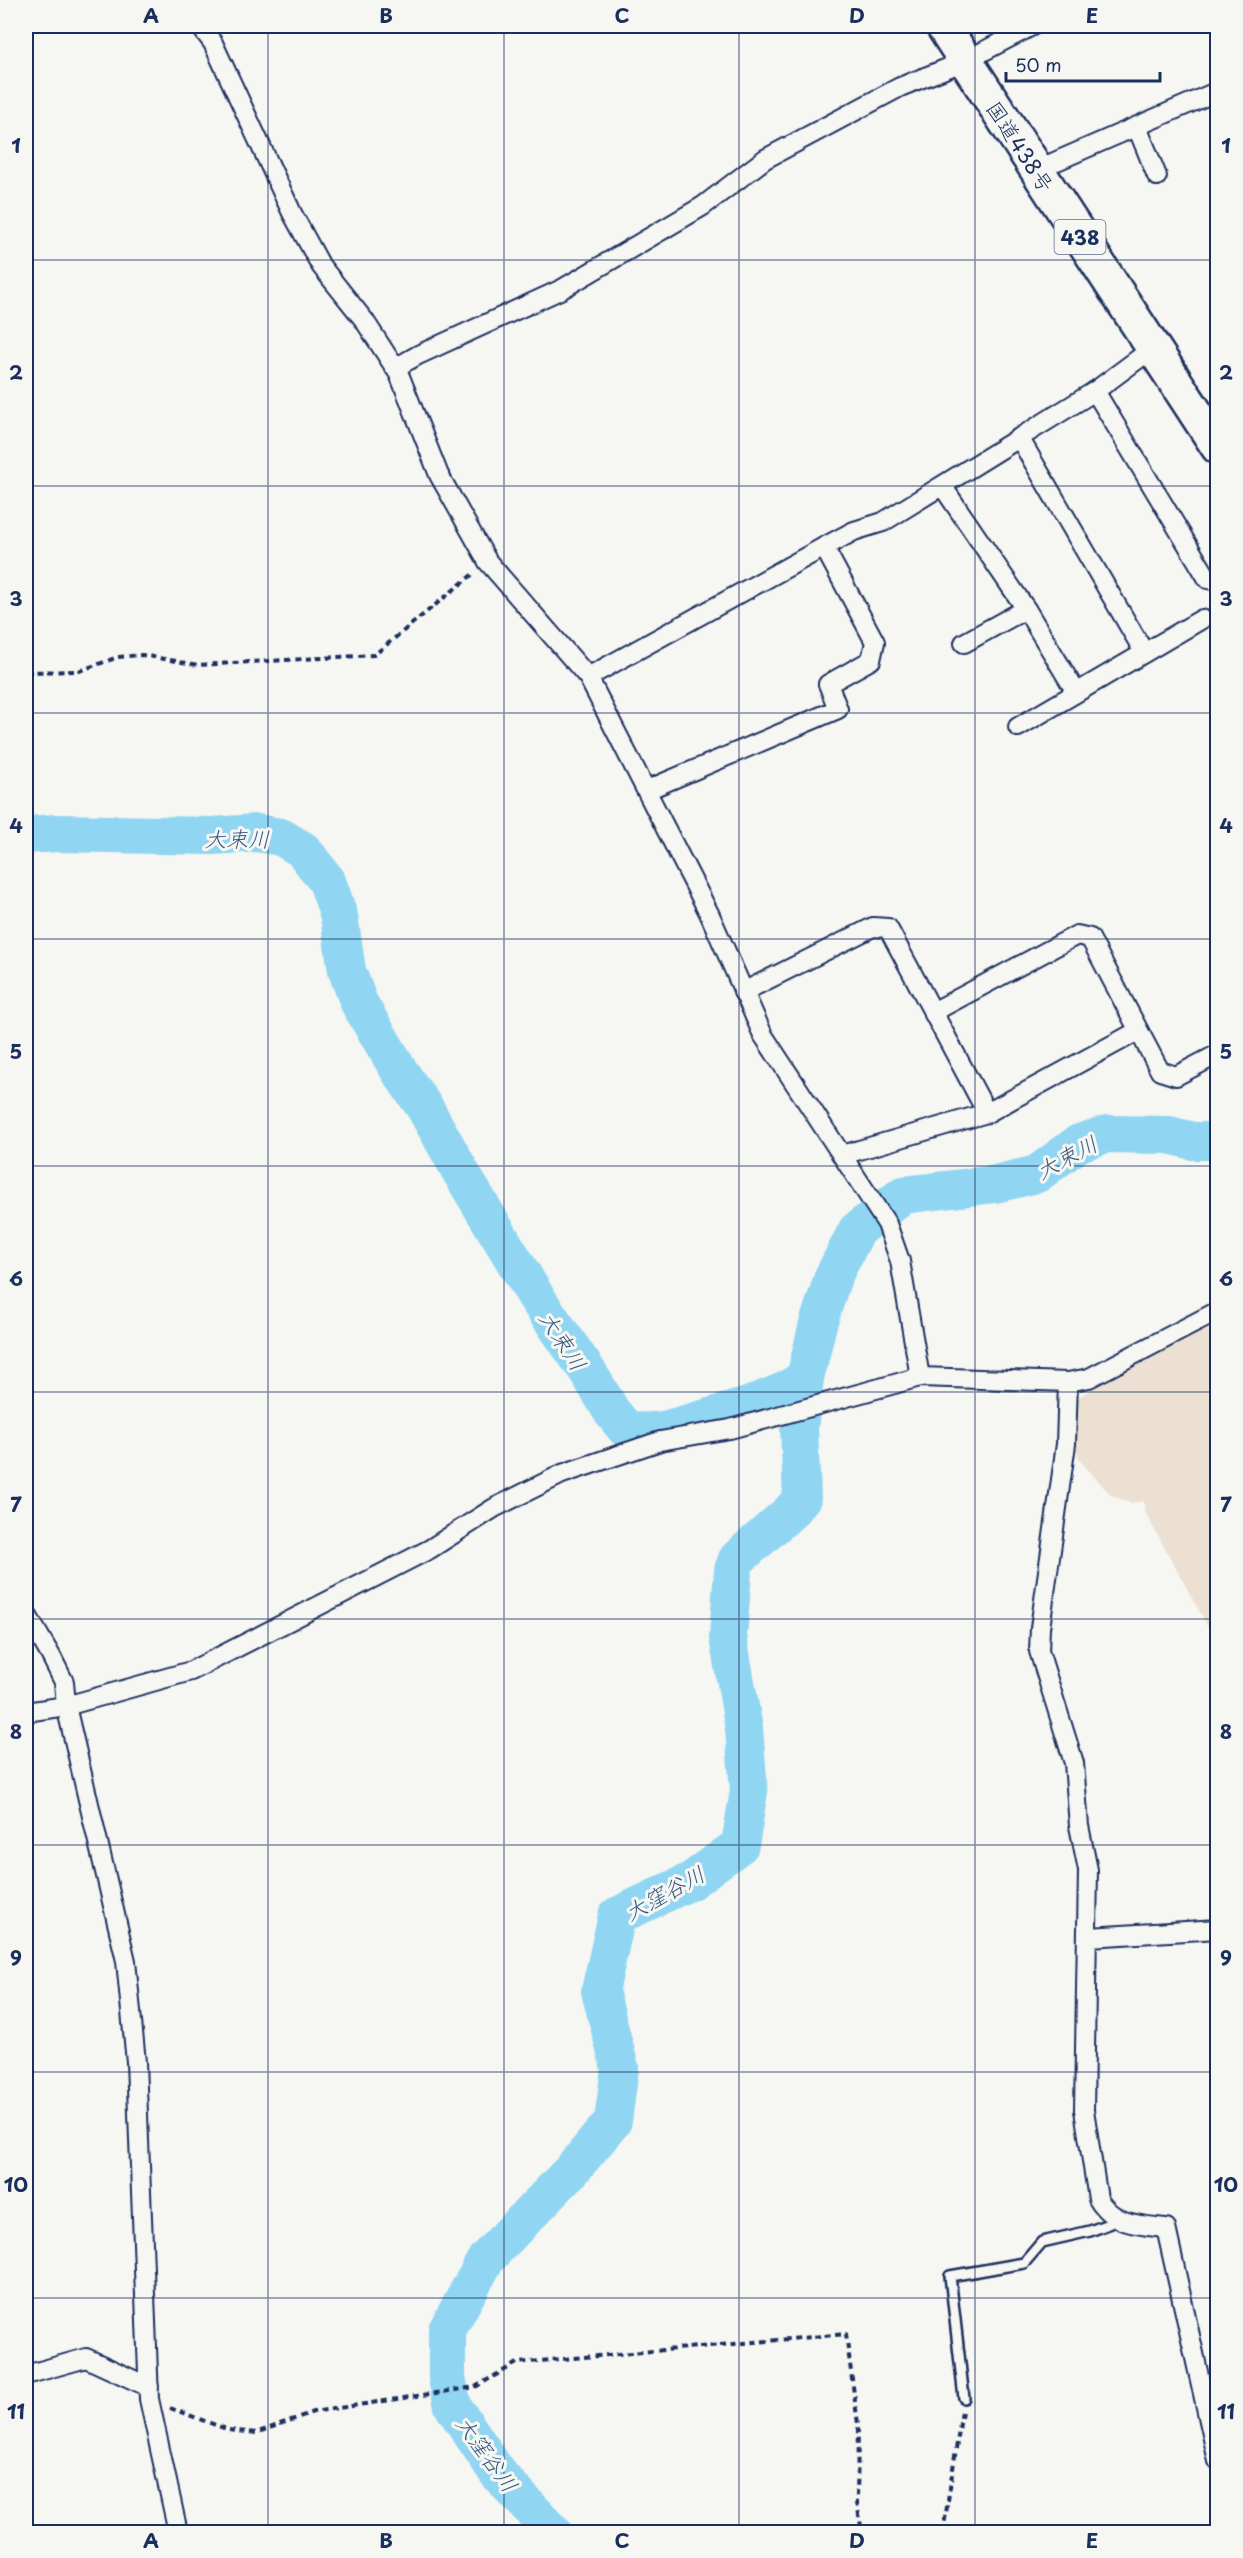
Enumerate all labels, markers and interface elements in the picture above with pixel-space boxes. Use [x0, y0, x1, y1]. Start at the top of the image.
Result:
text: A [143, 0, 159, 30]
text: B [379, 0, 393, 30]
text: C [614, 0, 630, 30]
text: D [849, 0, 865, 30]
text: E [1086, 0, 1098, 30]
scale bar [1006, 45, 1160, 83]
text: 50 m [1015, 51, 1062, 78]
street label: 国道438号 [979, 94, 1063, 198]
text: 1 [11, 130, 21, 160]
text: 1 [1221, 130, 1231, 160]
road number: 438 [1054, 220, 1106, 254]
text: 2 [9, 357, 23, 387]
text: 2 [1219, 357, 1233, 387]
text: 3 [9, 583, 23, 613]
text: 3 [1219, 583, 1233, 613]
text: 4 [9, 810, 23, 840]
text: 4 [1219, 810, 1233, 840]
water label: 大束川 [204, 821, 270, 854]
text: 5 [10, 1036, 22, 1066]
text: 5 [1220, 1036, 1232, 1066]
water label: 大束川 [1029, 1126, 1103, 1186]
text: 6 [9, 1263, 23, 1293]
text: 6 [1219, 1263, 1233, 1293]
water label: 大束川 [532, 1303, 596, 1377]
text: 7 [10, 1489, 22, 1519]
text: 7 [1220, 1489, 1232, 1519]
text: 8 [10, 1716, 22, 1746]
text: 8 [1220, 1716, 1232, 1746]
water label: 大窪谷川 [618, 1856, 710, 1928]
text: 9 [10, 1942, 22, 1972]
text: 9 [1220, 1942, 1232, 1972]
text: 10 [4, 2169, 28, 2199]
text: 10 [1214, 2169, 1238, 2199]
text: 11 [7, 2396, 25, 2426]
text: 11 [1217, 2396, 1235, 2426]
water label: 大窪谷川 [449, 2408, 527, 2498]
text: A [143, 2525, 159, 2555]
text: B [379, 2525, 393, 2555]
text: C [614, 2525, 630, 2555]
text: D [849, 2525, 865, 2555]
text: E [1086, 2525, 1098, 2555]

